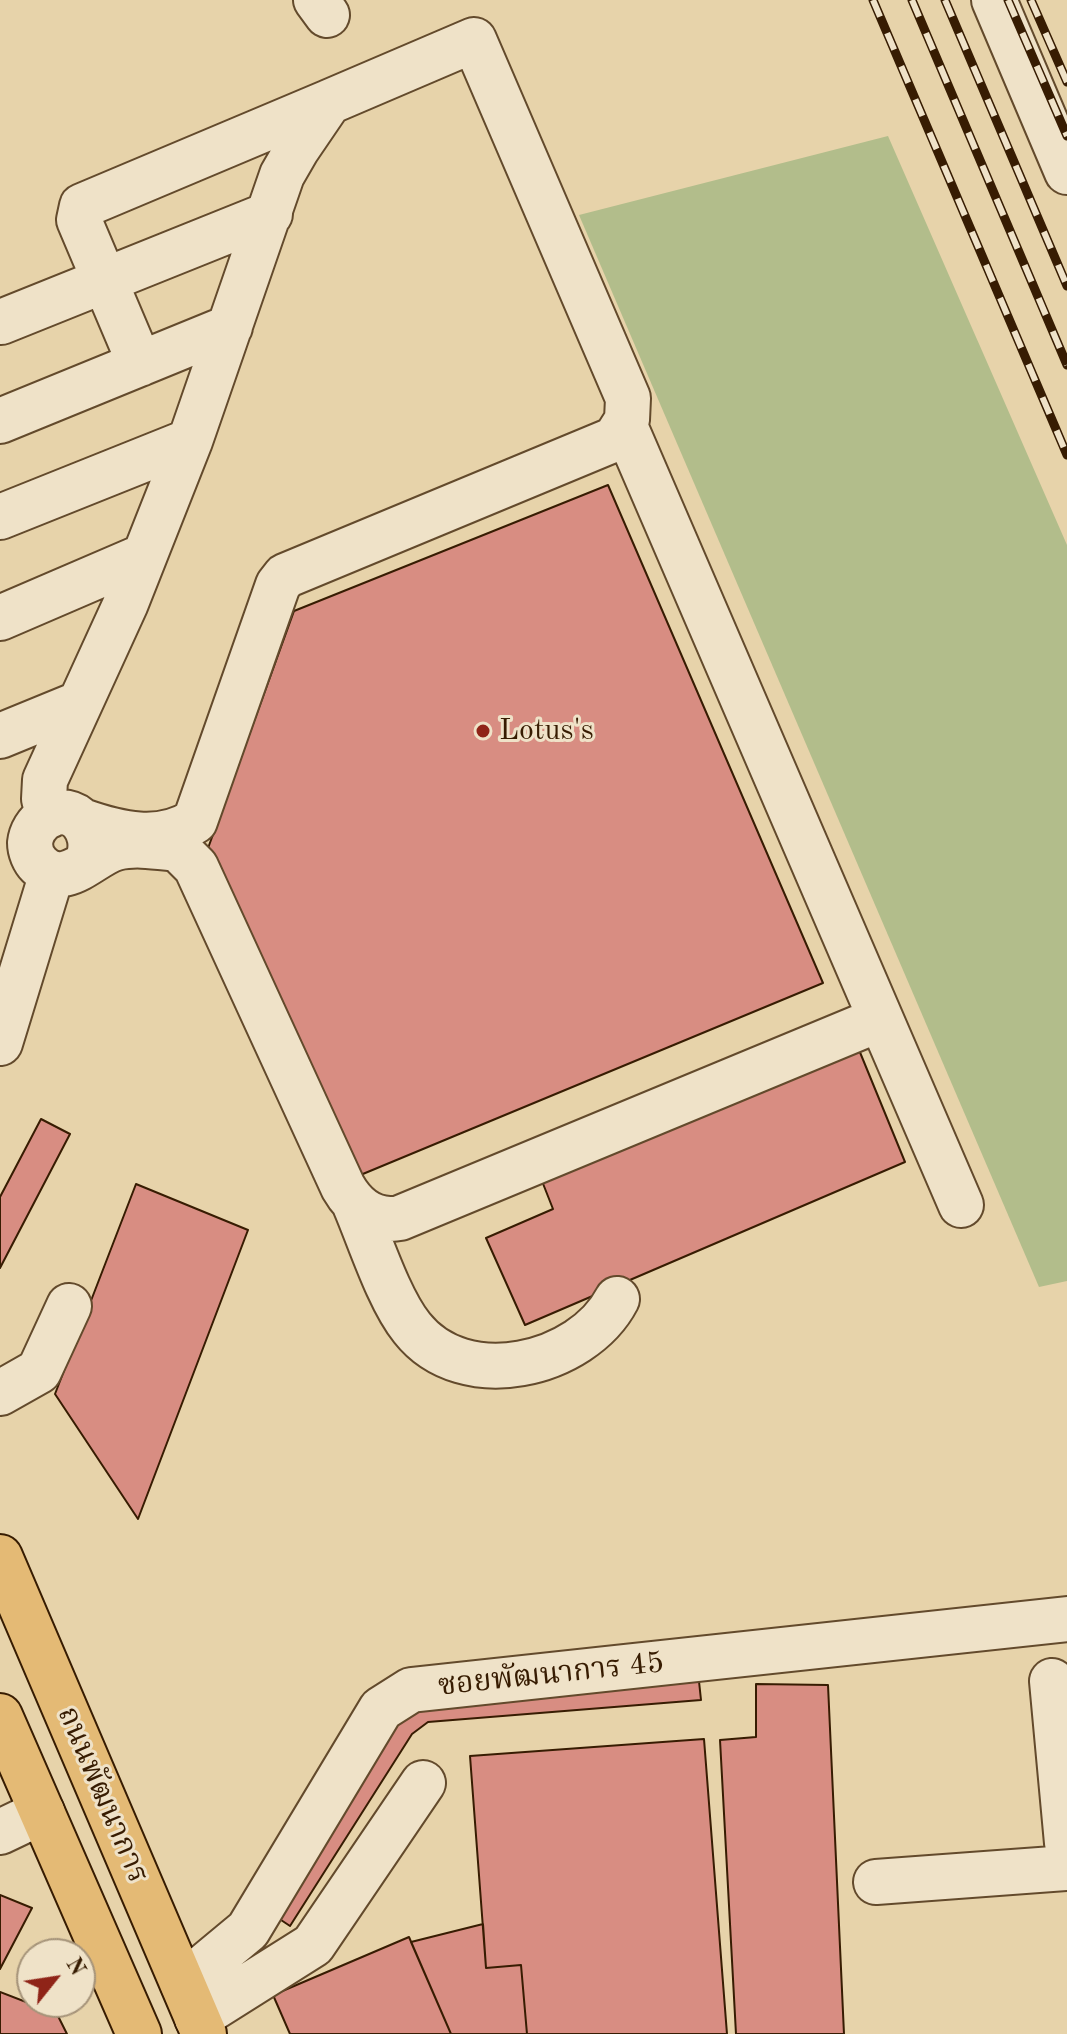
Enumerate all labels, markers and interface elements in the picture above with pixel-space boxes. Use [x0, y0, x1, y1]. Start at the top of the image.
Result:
place label: Lotus's [499, 713, 594, 749]
marker: Lotus's [474, 722, 492, 740]
street label: ซอยพัฒนาการ 45 [436, 1645, 666, 1705]
street label: ถนนพัฒนาการ [49, 1701, 155, 1889]
north arrow [16, 1938, 96, 2018]
text: N [61, 1954, 89, 1980]

